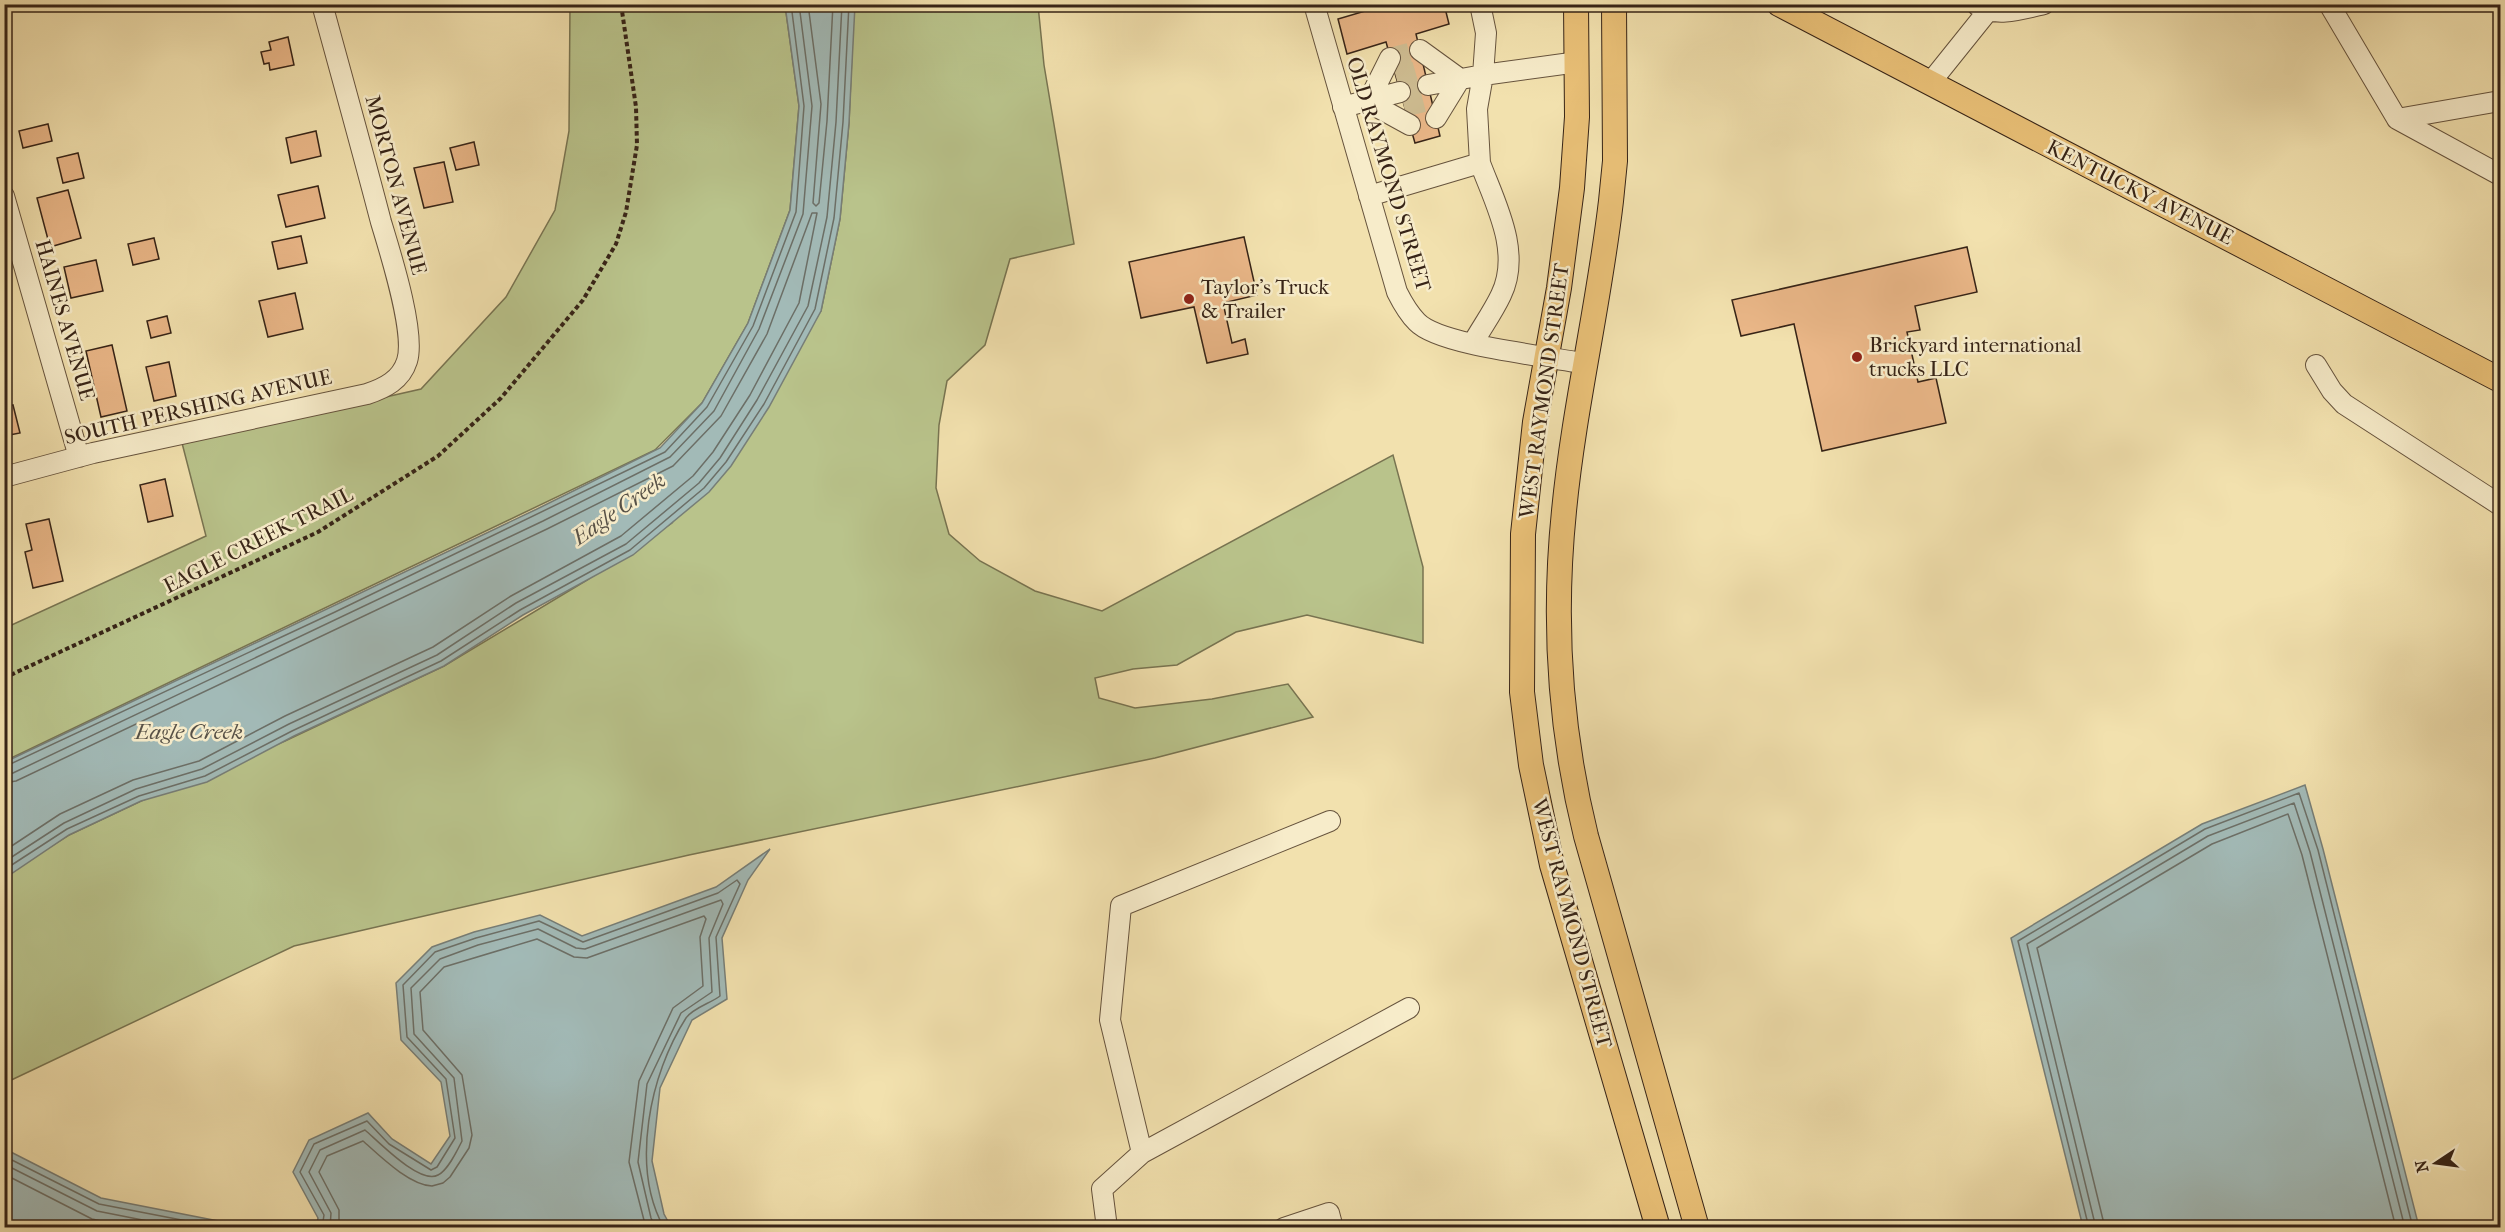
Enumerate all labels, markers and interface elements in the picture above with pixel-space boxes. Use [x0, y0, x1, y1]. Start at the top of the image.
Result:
street label: OLD RAYMOND STREET [1342, 54, 1436, 295]
street label: MORTON AVENUE [360, 93, 432, 278]
street label: KENTUCKY AVENUE [2043, 135, 2237, 250]
street label: HAINES AVENUE [31, 237, 100, 403]
street label: WEST RAYMOND STREET [1514, 261, 1574, 521]
place label: Taylor's Truck & Trailer [1201, 275, 1329, 323]
marker: Taylor's Truck & Trailer [1182, 292, 1196, 306]
place label: Brickyard international trucks LLC [1869, 333, 2082, 381]
marker: Brickyard international trucks LLC [1850, 350, 1864, 364]
street label: SOUTH PERSHING AVENUE [62, 364, 334, 449]
water label: Eagle Creek [566, 467, 671, 552]
street label: EAGLE CREEK TRAIL [159, 482, 357, 598]
water label: Eagle Creek [133, 719, 243, 745]
street label: WEST RAYMOND STREET [1527, 795, 1617, 1051]
north arrow [2406, 1133, 2466, 1193]
text: N [2411, 1157, 2432, 1174]

